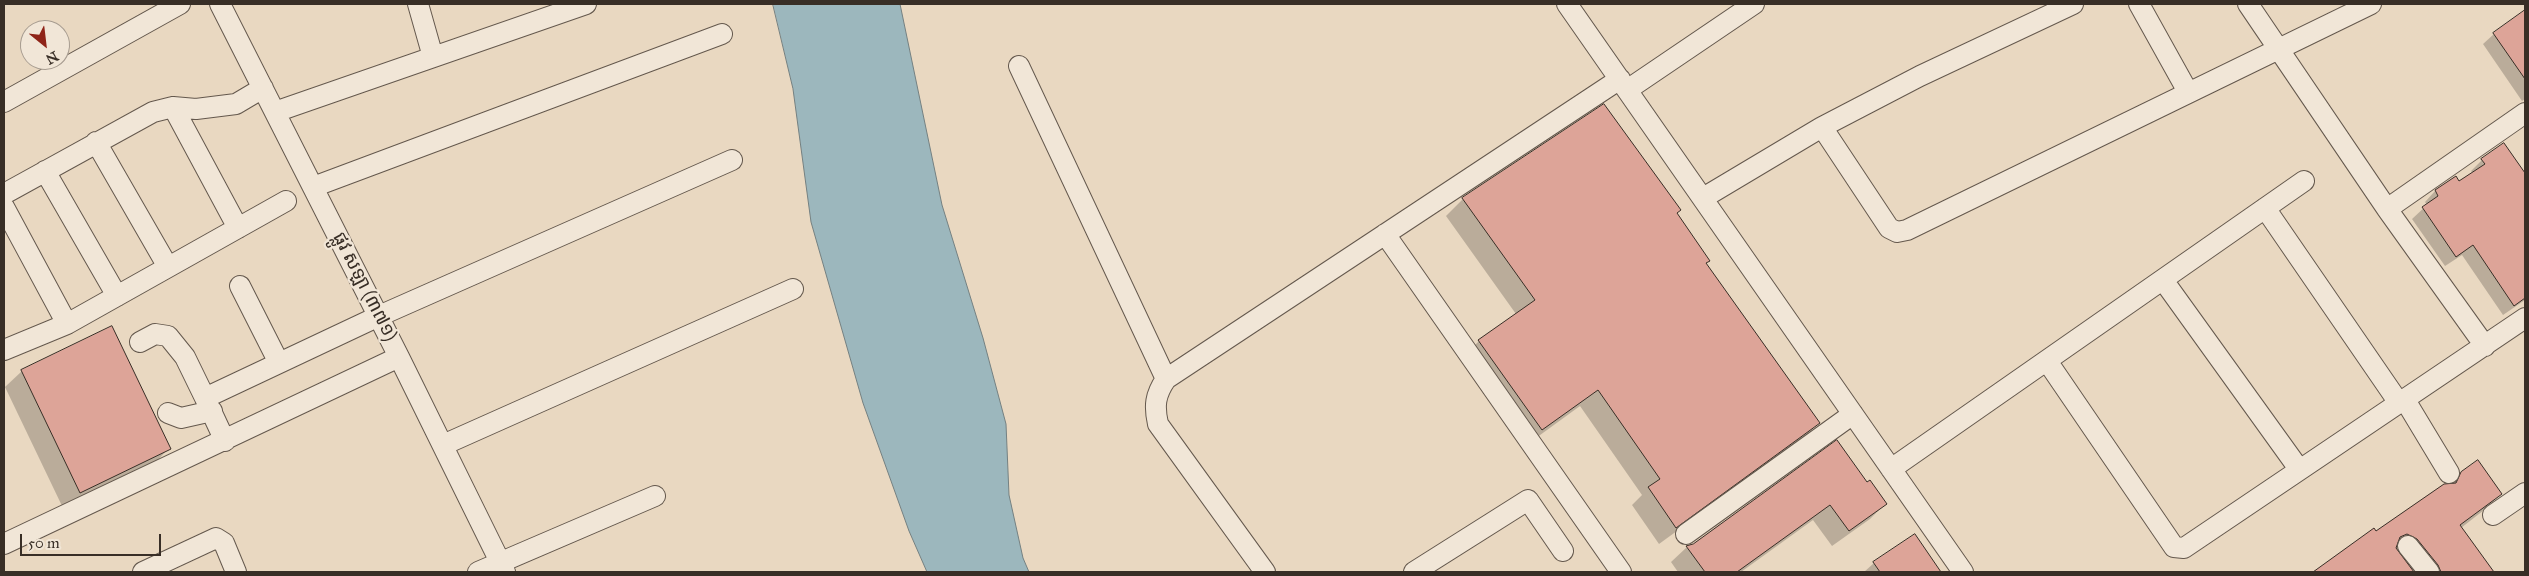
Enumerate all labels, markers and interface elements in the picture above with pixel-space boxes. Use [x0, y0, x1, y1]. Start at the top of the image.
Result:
north arrow [20, 20, 70, 70]
text: N [43, 47, 61, 68]
street label: ផ្លូវ សឡា (៣៧១) [327, 229, 401, 345]
scale bar [22, 524, 164, 556]
text: 50 m [28, 534, 60, 552]

